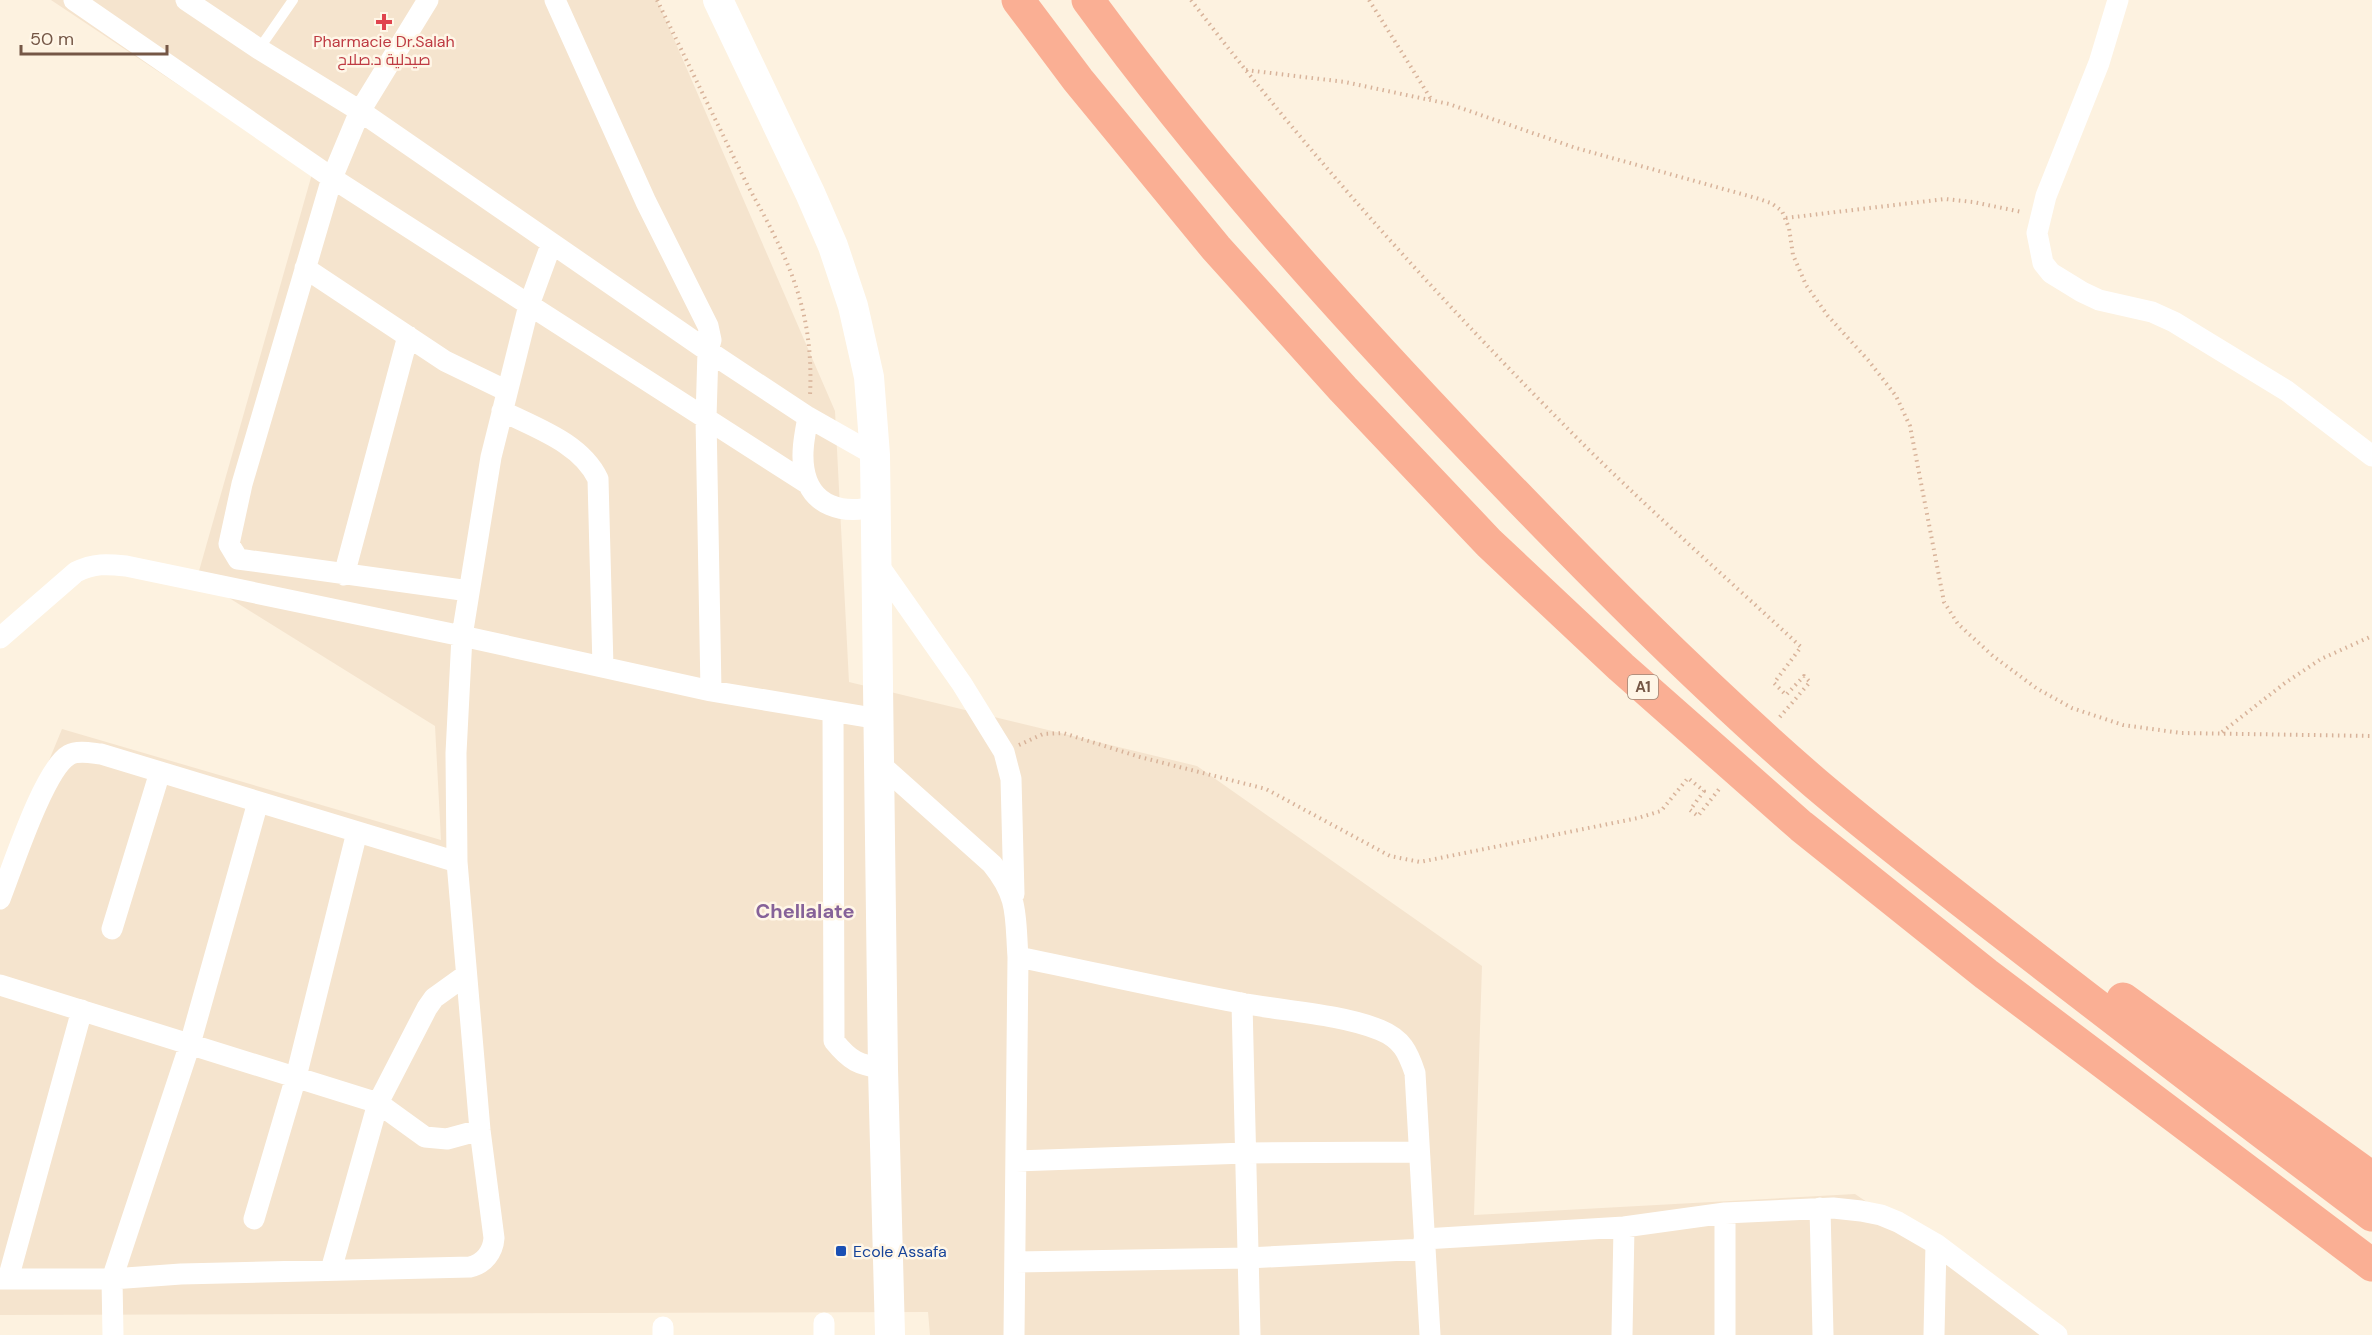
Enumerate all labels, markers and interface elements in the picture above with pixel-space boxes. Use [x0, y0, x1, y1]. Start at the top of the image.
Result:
marker: Pharmacie Dr.Salah صيدلية د.صلاح [377, 15, 391, 29]
scale bar [21, 18, 166, 56]
text: 50 m [30, 27, 74, 51]
place label: Pharmacie Dr.Salah صيدلية د.صلاح [313, 31, 455, 71]
road number: A1 [1628, 675, 1658, 699]
district label: Chellalate [756, 898, 854, 924]
place label: Ecole Assafa [853, 1241, 947, 1262]
marker: Ecole Assafa [834, 1244, 848, 1258]

